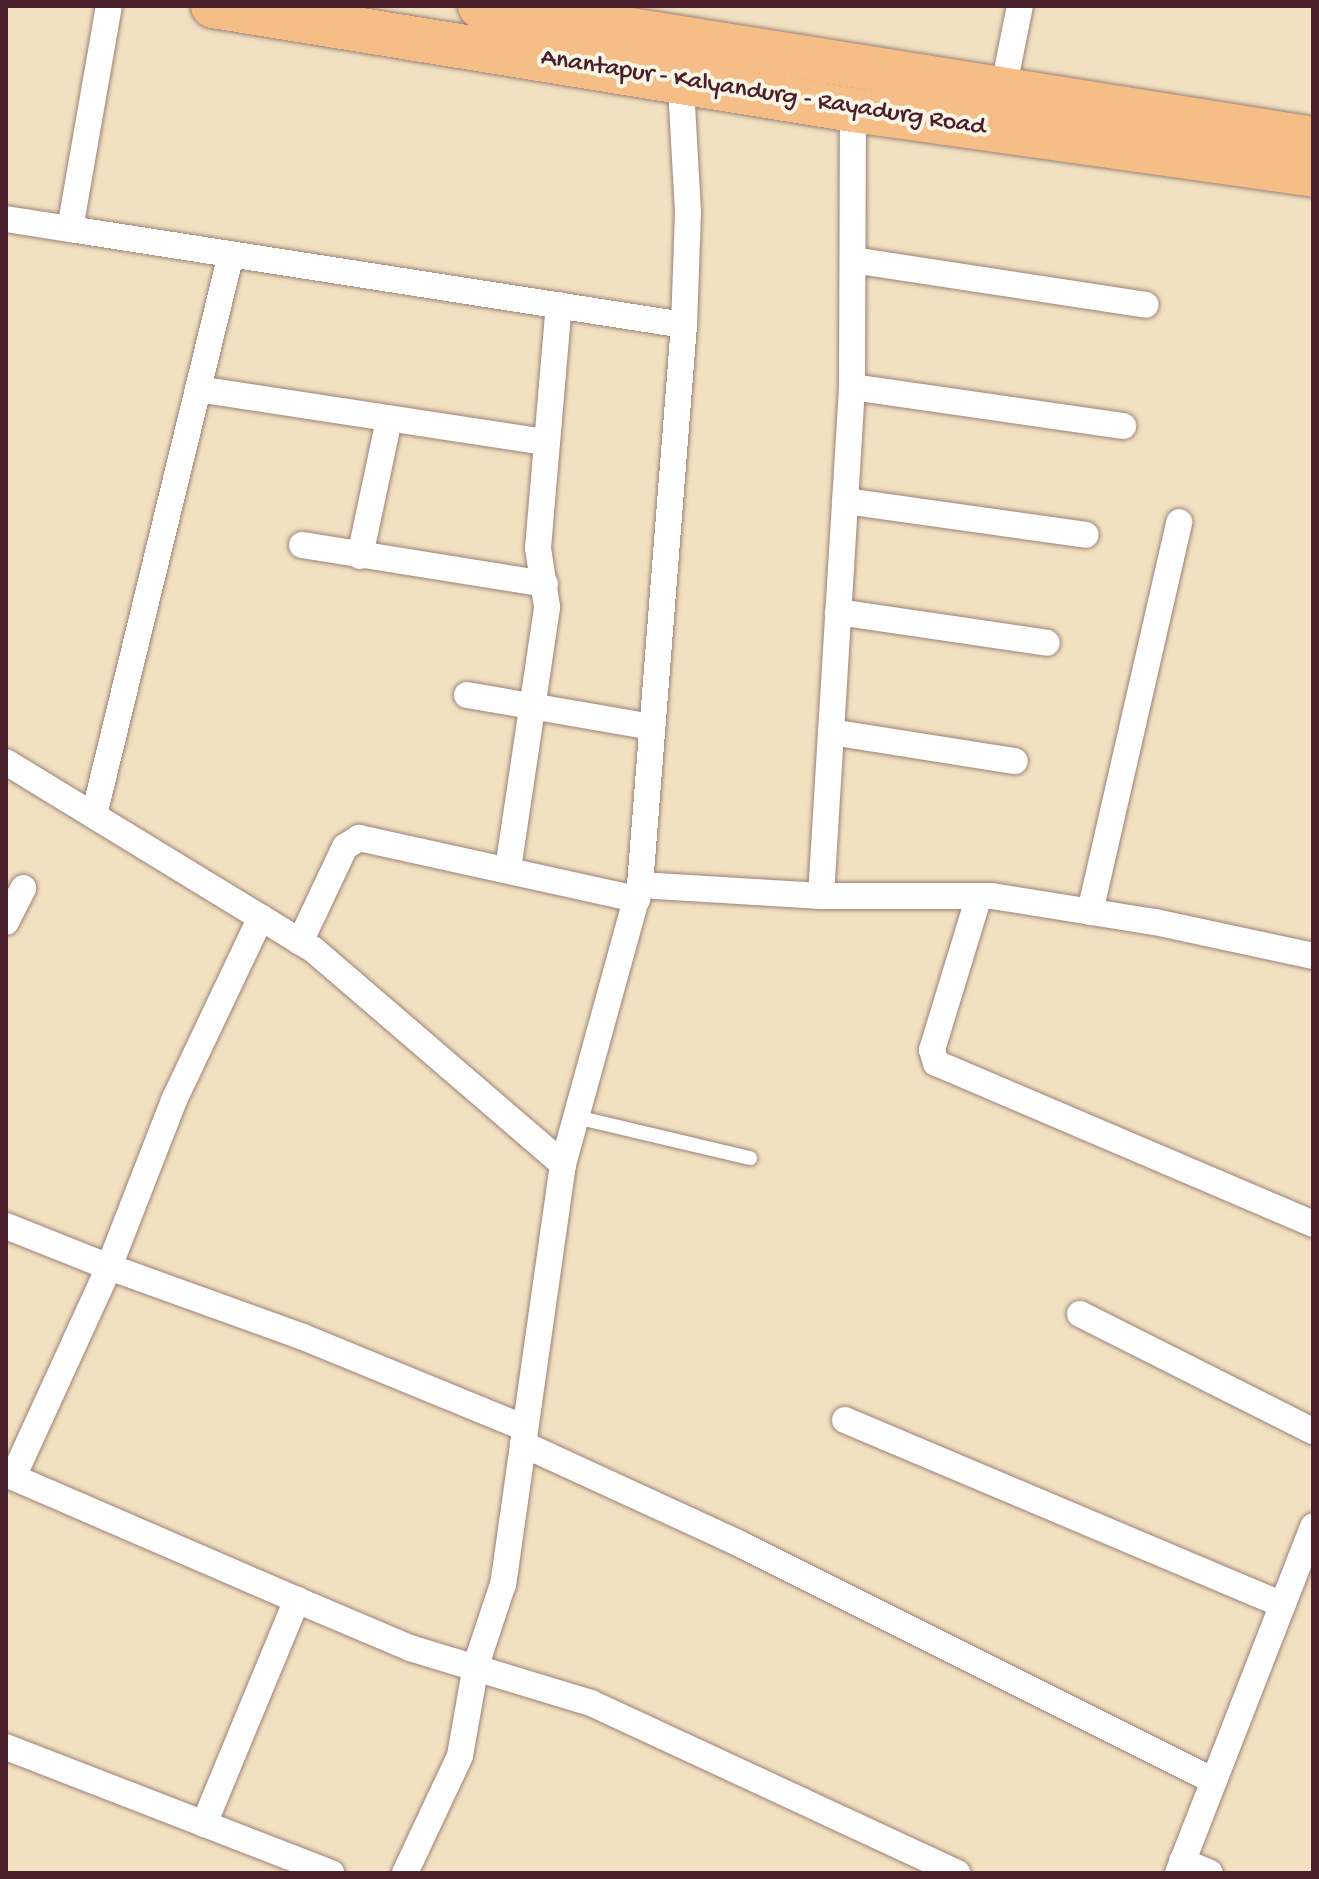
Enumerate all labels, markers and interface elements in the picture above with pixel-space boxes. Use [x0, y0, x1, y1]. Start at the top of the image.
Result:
street label: Anantapur - Kalyandurg - Rayadurg Road [538, 43, 988, 145]

